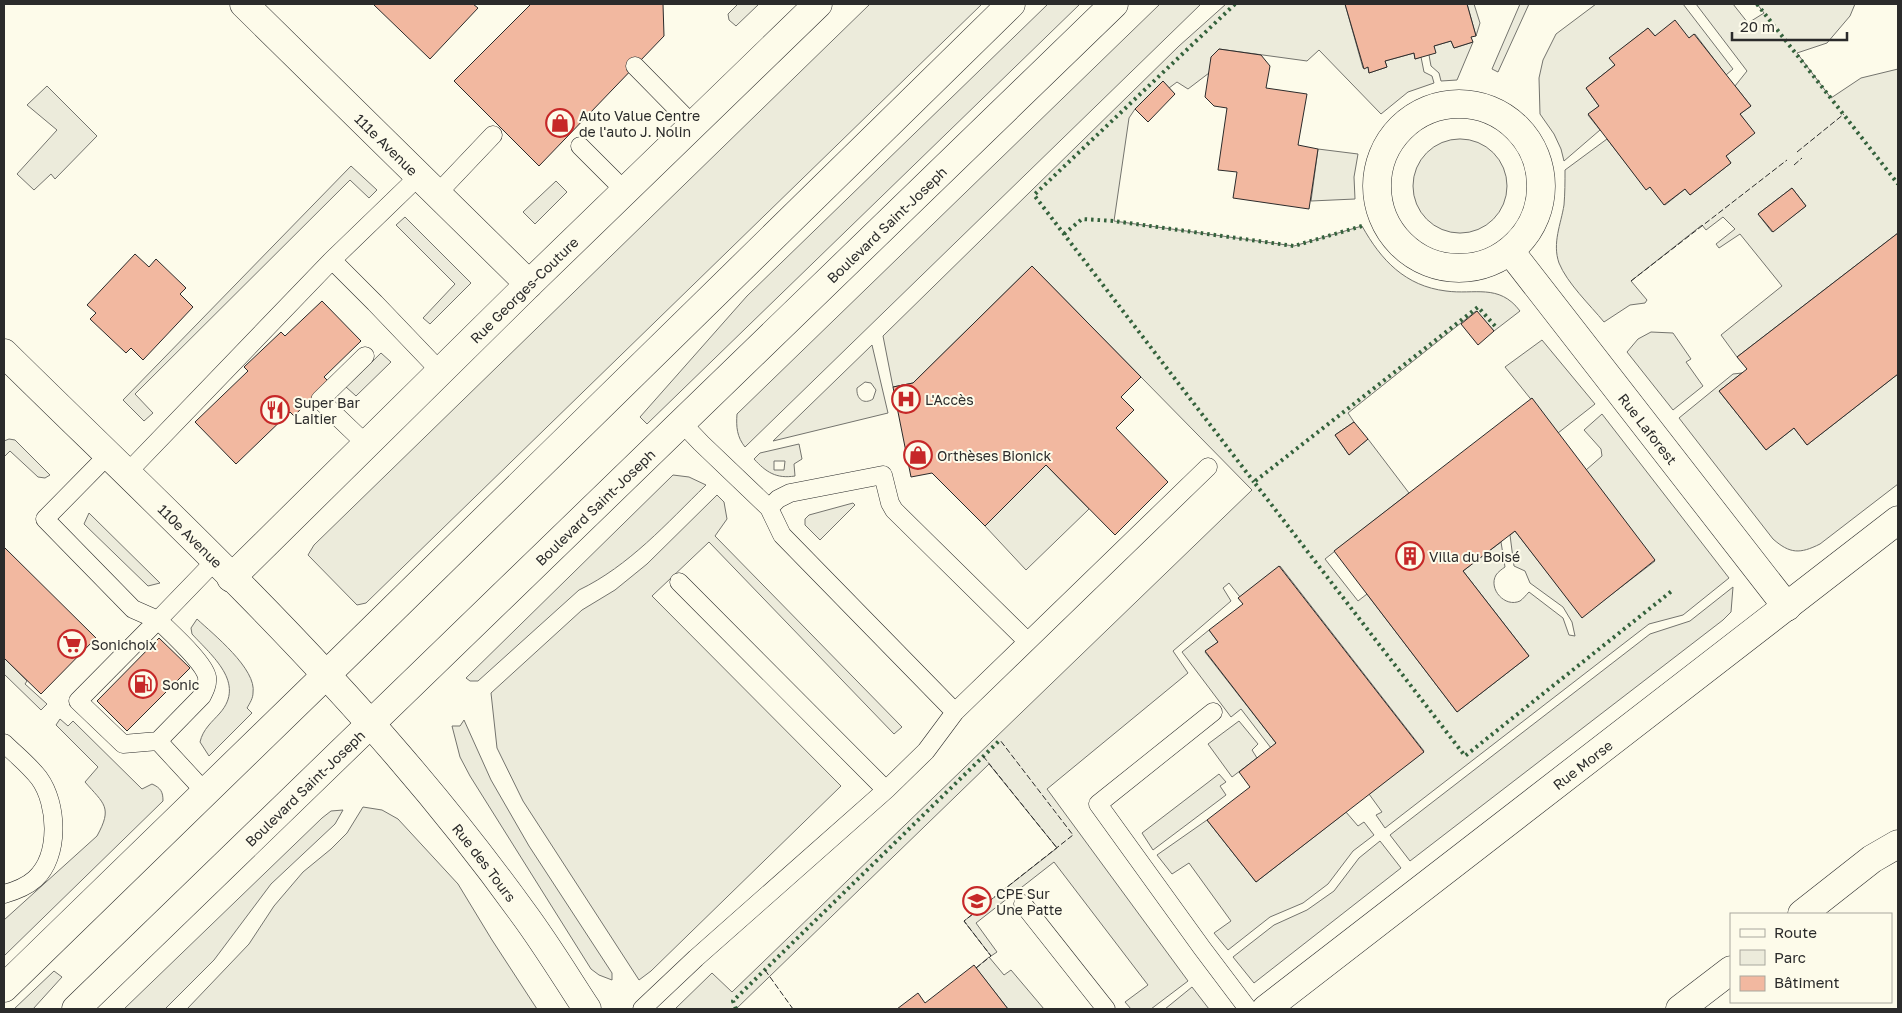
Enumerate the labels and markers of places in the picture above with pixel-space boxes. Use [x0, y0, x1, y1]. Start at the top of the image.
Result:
place label: Auto Value Centre de l'auto J. Nolin [579, 107, 700, 140]
shop icon: Auto Value Centre de l'auto J. Nolin [545, 108, 575, 138]
hospital icon: L'Accès [891, 384, 921, 414]
place label: L'Accès [925, 391, 974, 408]
place label: Super Bar Laitier [294, 394, 360, 427]
restaurant icon: Super Bar Laitier [260, 395, 290, 425]
shop icon: Orthèses Bionick [903, 440, 933, 470]
place label: Orthèses Bionick [937, 447, 1051, 464]
building icon: Villa du Boisé [1395, 541, 1425, 571]
place label: Villa du Boisé [1429, 548, 1520, 565]
supermarket icon: Sonichoix [57, 629, 87, 659]
place label: Sonichoix [91, 636, 157, 653]
fuel station icon: Sonic [128, 669, 158, 699]
place label: Sonic [162, 676, 200, 693]
place label: CPE Sur Une Patte [996, 885, 1062, 918]
school or university icon: CPE Sur Une Patte [962, 886, 992, 916]

